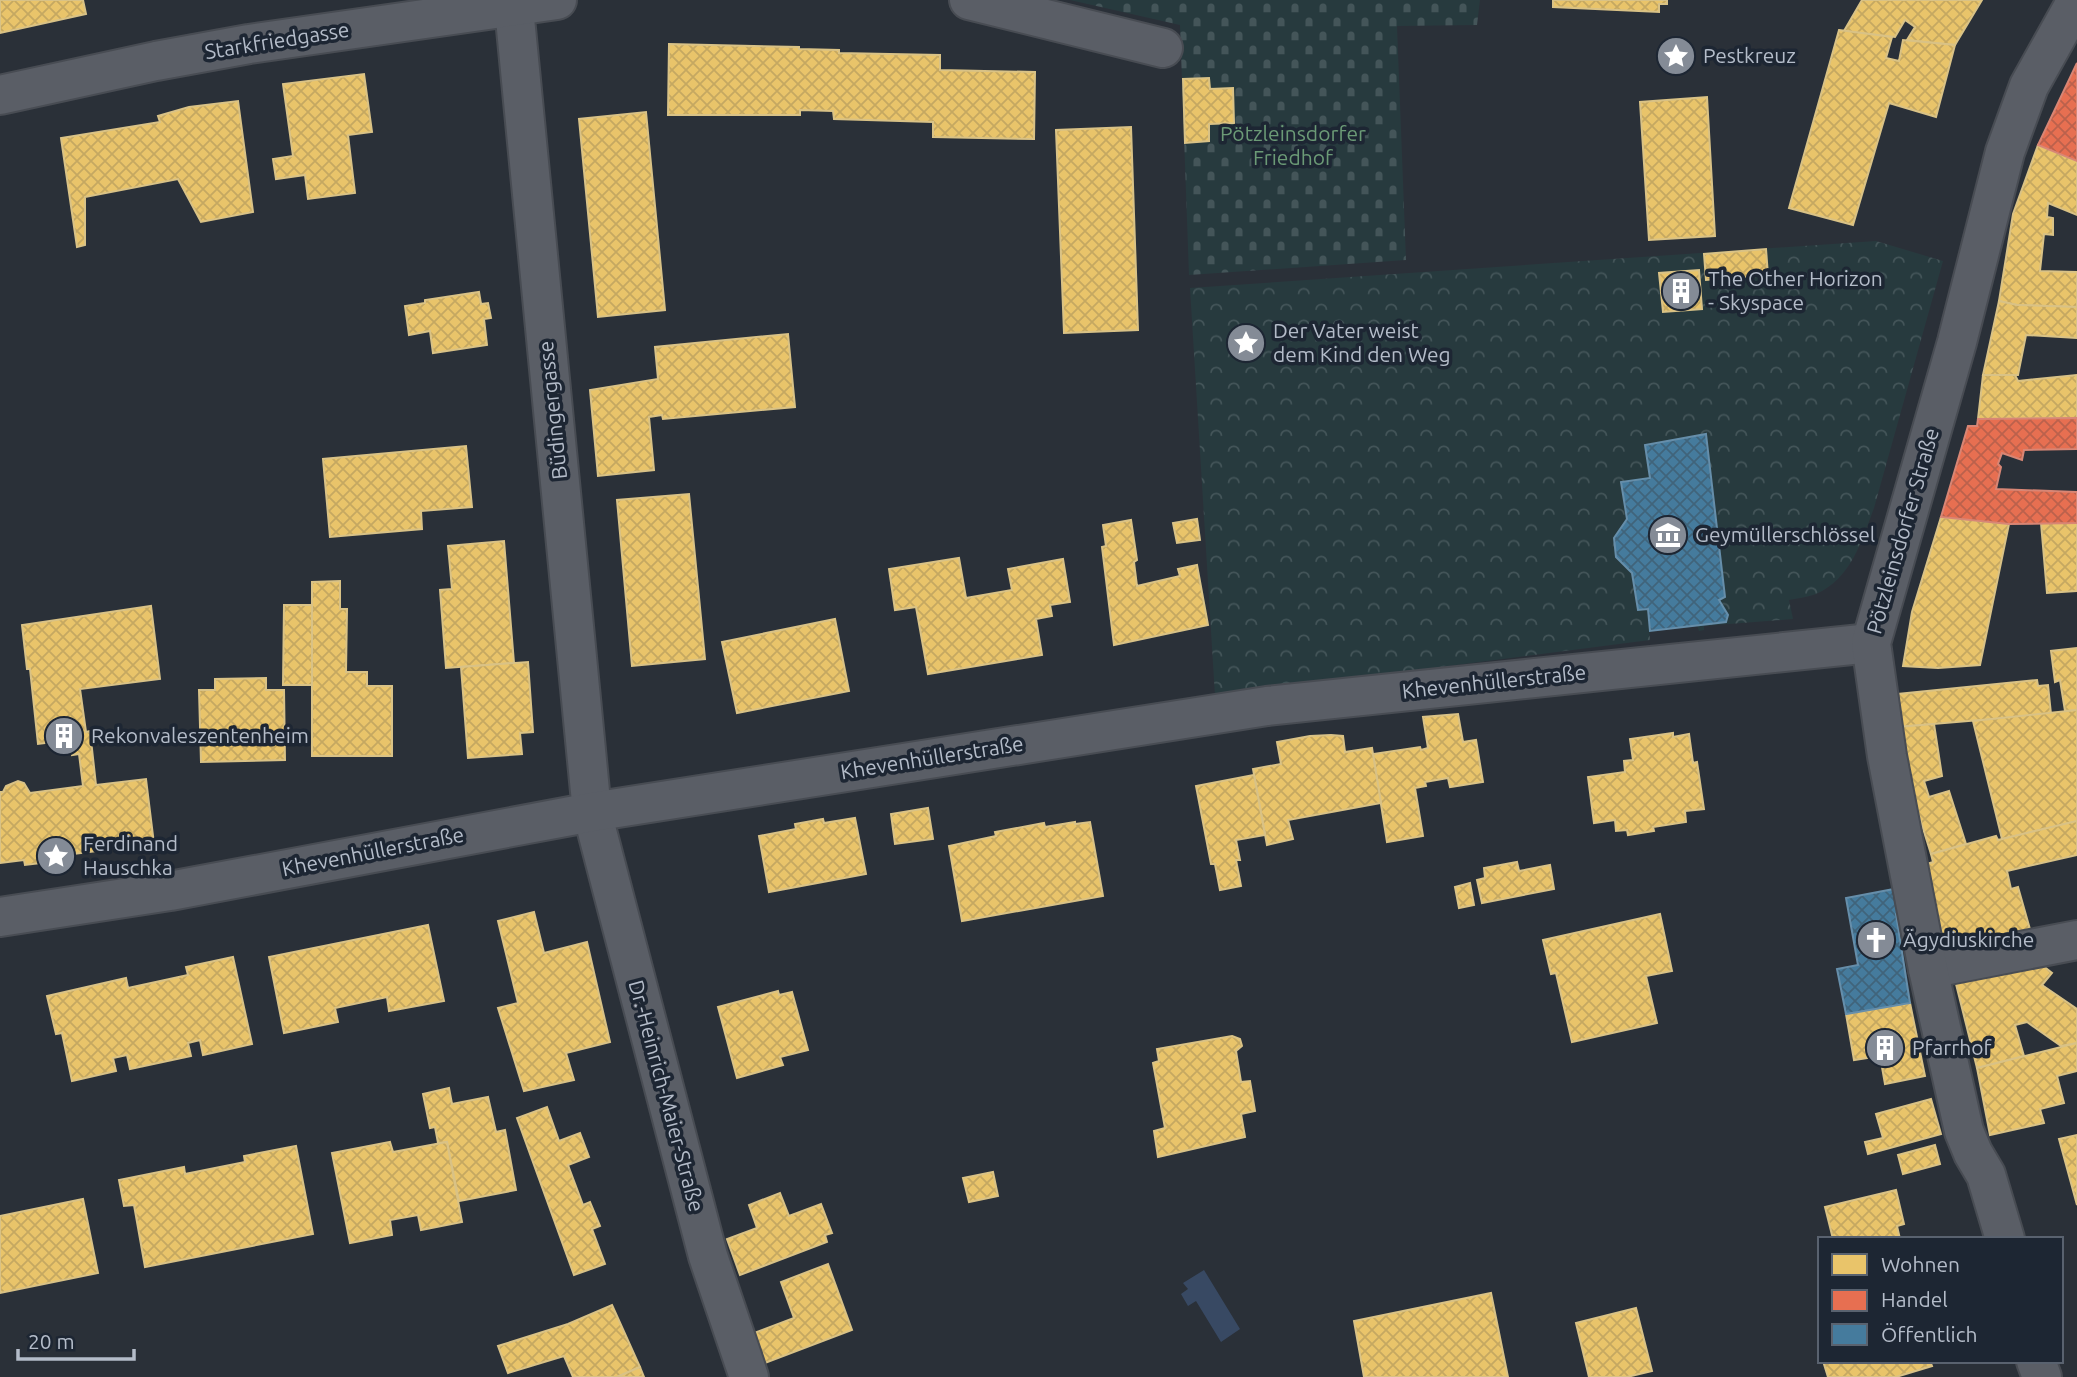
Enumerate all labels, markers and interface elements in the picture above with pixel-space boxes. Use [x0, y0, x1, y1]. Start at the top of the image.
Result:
street label: Starkfriedgasse [203, 17, 351, 63]
place icon: Pestkreuz [1655, 35, 1697, 77]
place label: Pestkreuz [1703, 43, 1796, 67]
park label: Pötzleinsdorfer Friedhof [1220, 121, 1366, 169]
place label: The Other Horizon - Skyspace [1708, 266, 1883, 314]
building icon: The Other Horizon - Skyspace [1660, 270, 1702, 312]
place label: Der Vater weist dem Kind den Weg [1273, 318, 1451, 366]
place icon: Der Vater weist dem Kind den Weg [1225, 322, 1267, 364]
street label: Büdingergasse [533, 340, 571, 480]
street label: Pötzleinsdorfer Straße [1861, 425, 1943, 636]
museum icon: Geymüllerschlössel [1647, 514, 1689, 556]
place label: Geymüllerschlössel [1695, 522, 1875, 546]
street label: Khevenhüllerstraße [1401, 659, 1587, 703]
building icon: Rekonvaleszentenheim [43, 715, 85, 757]
place label: Rekonvaleszentenheim [91, 723, 309, 747]
street label: Khevenhüllerstraße [839, 731, 1025, 783]
street label: Khevenhüllerstraße [280, 822, 466, 880]
place label: Ferdinand Hauschka [83, 831, 178, 879]
place icon: Ferdinand Hauschka [35, 835, 77, 877]
church icon: Ägydiuskirche [1855, 919, 1897, 961]
place label: Ägydiuskirche [1903, 927, 2034, 951]
street label: Dr.-Heinrich-Maier-Straße [624, 977, 709, 1214]
building icon: Pfarrhof [1864, 1027, 1906, 1069]
place label: Pfarrhof [1912, 1035, 1993, 1059]
legend [1818, 1237, 2063, 1363]
text: Wohnen [1881, 1252, 1960, 1276]
text: Handel [1881, 1287, 1948, 1311]
scale bar [18, 1318, 133, 1362]
text: Öffentlich [1881, 1322, 1977, 1346]
text: 20 m [28, 1329, 75, 1353]

